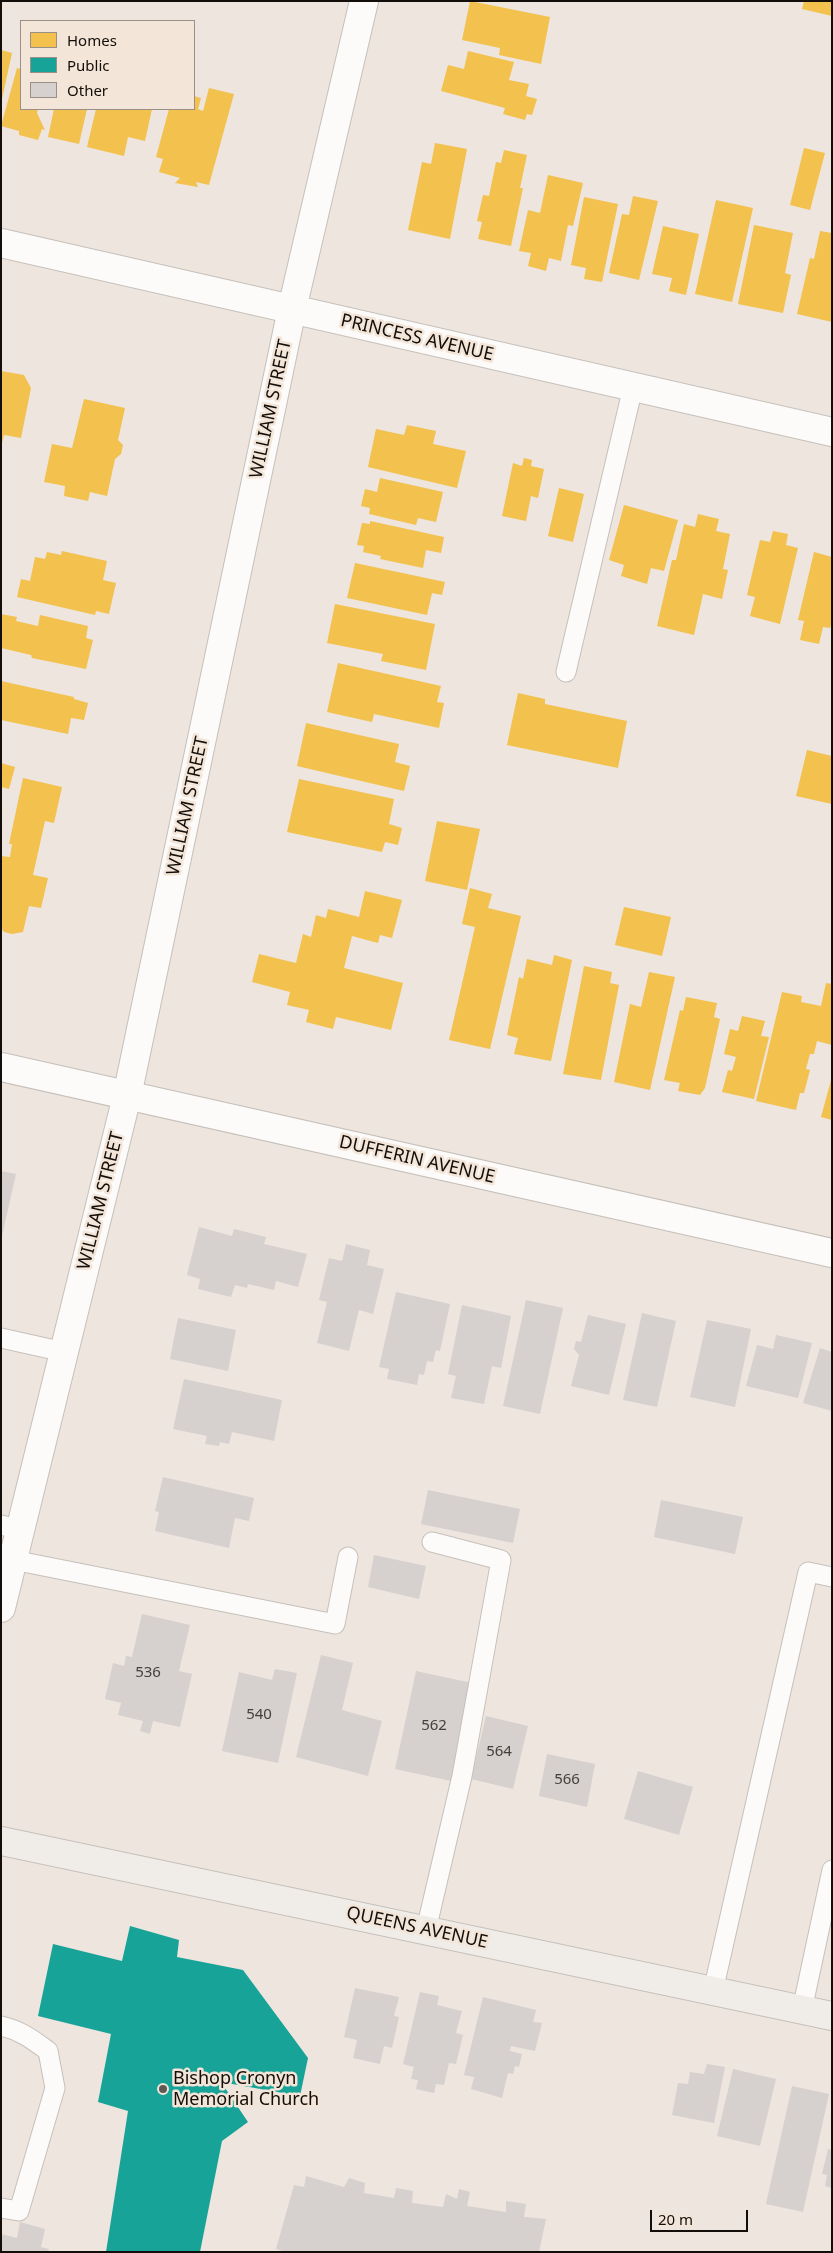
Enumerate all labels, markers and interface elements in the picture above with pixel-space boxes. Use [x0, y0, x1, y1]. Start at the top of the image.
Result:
legend [20, 20, 195, 110]
text: Homes [67, 30, 117, 50]
text: Public [67, 55, 110, 75]
text: Other [67, 80, 108, 100]
street label: PRINCESS AVENUE [339, 310, 495, 366]
street label: WILLIAM STREET [246, 338, 296, 480]
street label: WILLIAM STREET [163, 735, 213, 877]
street label: WILLIAM STREET [73, 1130, 129, 1272]
street label: DUFFERIN AVENUE [337, 1132, 497, 1188]
house number: 536 [135, 1664, 161, 1682]
house number: 540 [246, 1706, 272, 1724]
house number: 562 [421, 1717, 447, 1735]
house number: 564 [486, 1743, 512, 1761]
house number: 566 [554, 1771, 580, 1789]
street label: QUEENS AVENUE [344, 1902, 490, 1954]
place label: Bishop Cronyn Memorial Church [173, 2068, 319, 2110]
marker: Bishop Cronyn Memorial Church [157, 2083, 169, 2095]
scale bar [653, 2200, 750, 2232]
text: 20 m [658, 2209, 693, 2229]

